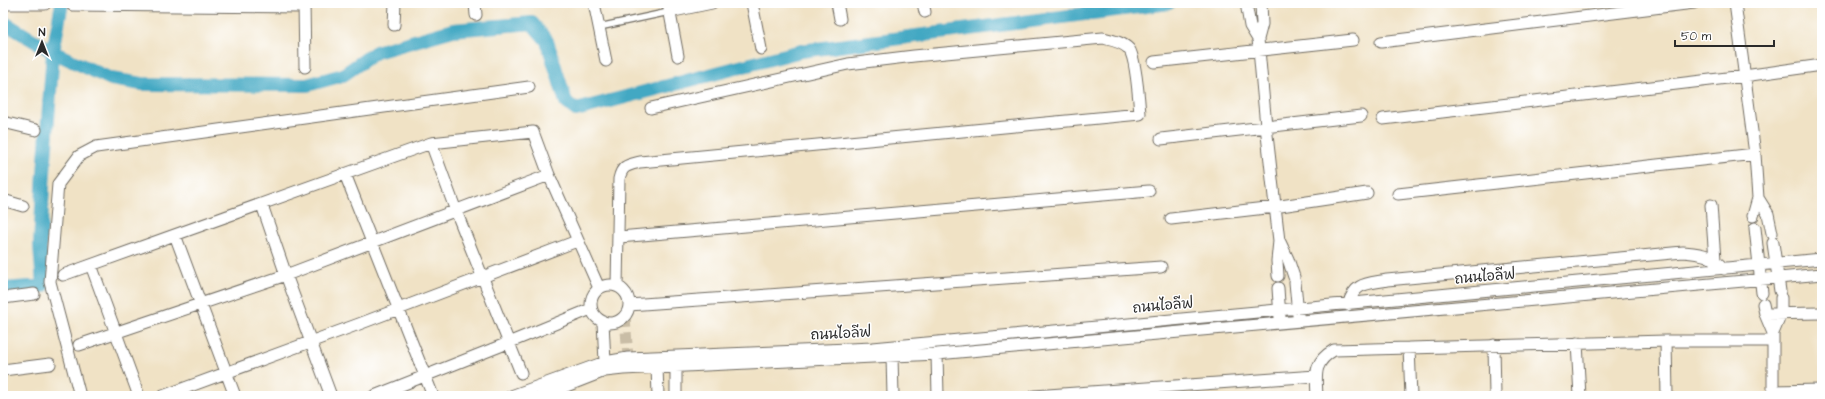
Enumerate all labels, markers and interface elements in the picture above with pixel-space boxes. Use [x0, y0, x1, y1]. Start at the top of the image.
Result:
north arrow [22, 22, 62, 62]
scale bar [1675, 22, 1774, 48]
text: N [39, 25, 46, 40]
text: 50 m [1681, 28, 1712, 45]
street label: ถนนไอลีฟ [1454, 264, 1516, 290]
street label: ถนนไอลีฟ [1132, 293, 1194, 319]
street label: ถนนไอลีฟ [810, 322, 872, 346]

